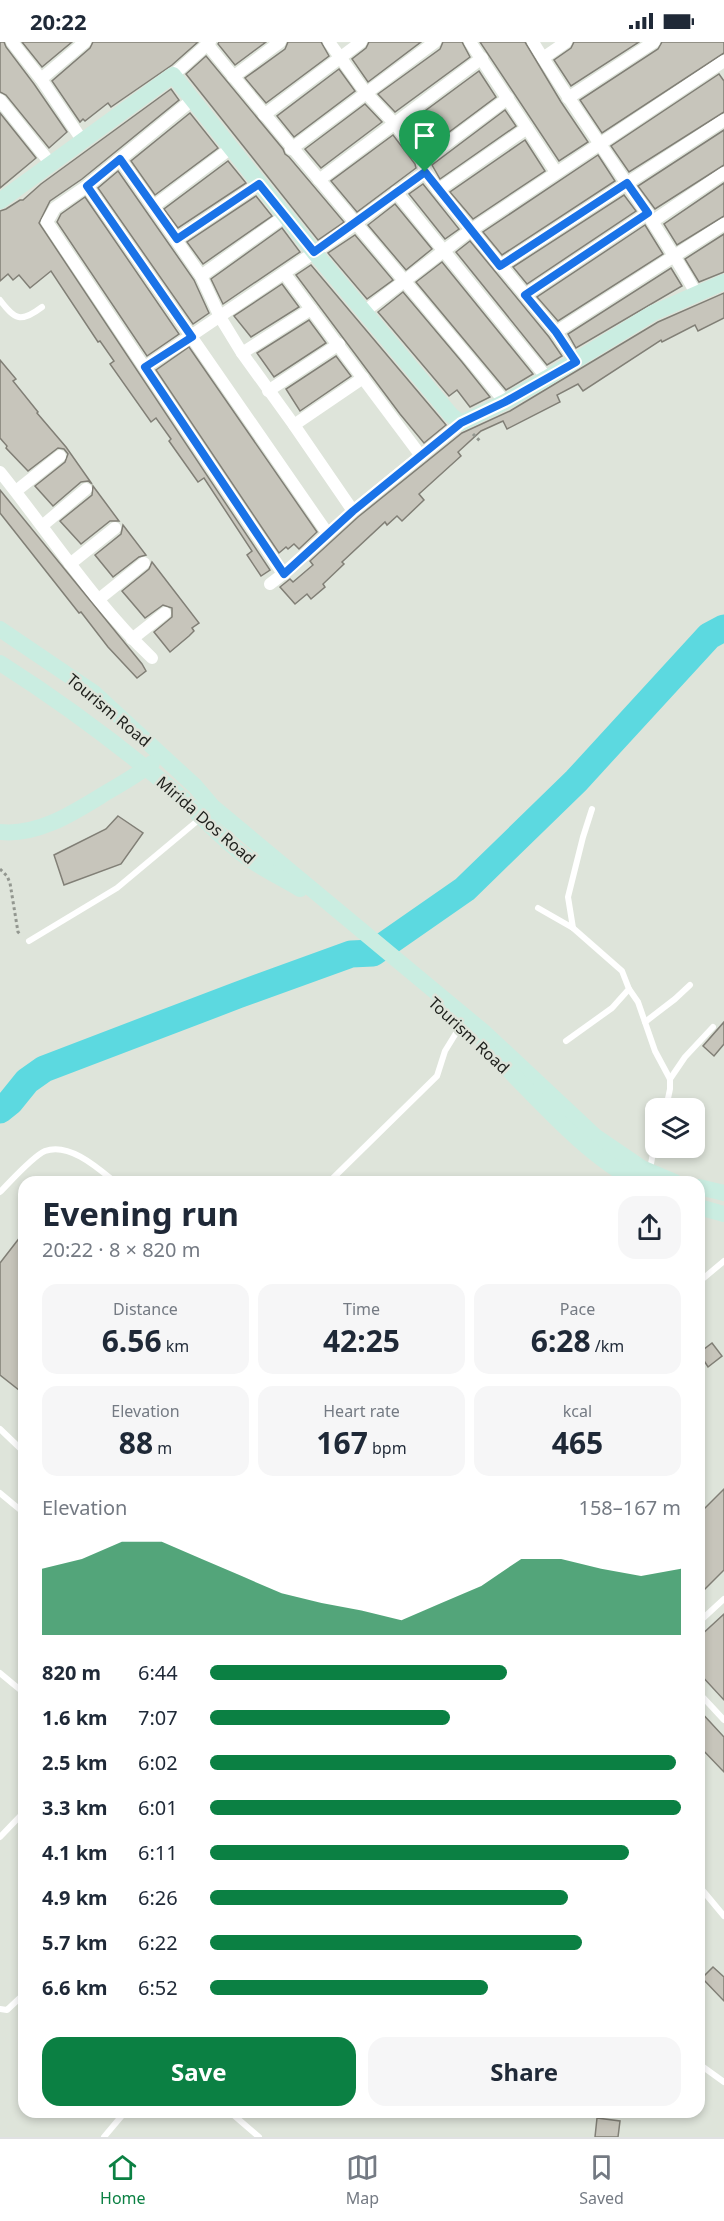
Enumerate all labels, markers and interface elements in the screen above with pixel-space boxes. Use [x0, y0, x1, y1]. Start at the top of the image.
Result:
text: 20:22 [30, 6, 87, 36]
pin [399, 110, 450, 172]
icon: arrive [408, 119, 441, 152]
street label: Tourism Road [62, 668, 156, 752]
street label: Mirida Dos Road [152, 771, 260, 869]
street label: Tourism Road [424, 992, 514, 1078]
map controls [645, 1098, 705, 1158]
button: layers [645, 1098, 705, 1158]
text: Evening run [42, 1191, 239, 1236]
button: share [618, 1196, 681, 1259]
text: 20:22 · 8 × 820 m [42, 1236, 200, 1263]
text: Distance [113, 1298, 178, 1320]
text: Time [343, 1298, 380, 1320]
text: Pace [560, 1298, 595, 1320]
text: 6.56 [102, 1320, 162, 1361]
text: 42:25 [323, 1320, 400, 1361]
text: 6:28 [531, 1320, 591, 1361]
text: km [162, 1335, 189, 1357]
text: /km [591, 1335, 624, 1357]
text: Elevation [111, 1400, 180, 1422]
text: Heart rate [323, 1400, 400, 1422]
text: kcal [563, 1400, 592, 1422]
text: 88 [119, 1422, 153, 1463]
text: 167 [316, 1422, 368, 1463]
text: 465 [552, 1422, 603, 1463]
text: m [153, 1437, 172, 1459]
text: bpm [368, 1437, 407, 1459]
text: Elevation [42, 1494, 127, 1521]
text: 158–167 m [578, 1494, 681, 1521]
text: 820 m [42, 1659, 101, 1686]
text: 6:44 [138, 1659, 178, 1686]
text: 1.6 km [42, 1704, 108, 1731]
text: 7:07 [138, 1704, 178, 1731]
text: 2.5 km [42, 1749, 108, 1776]
text: 6:02 [138, 1749, 178, 1776]
text: 3.3 km [42, 1794, 108, 1821]
text: 6:01 [138, 1794, 178, 1821]
text: 4.1 km [42, 1839, 108, 1866]
text: 6:11 [138, 1839, 178, 1866]
text: 4.9 km [42, 1884, 108, 1911]
text: 6:26 [138, 1884, 178, 1911]
text: 5.7 km [42, 1929, 108, 1956]
text: 6:22 [138, 1929, 178, 1956]
text: 6.6 km [42, 1974, 108, 2001]
text: 6:52 [138, 1974, 178, 2001]
button: Save [42, 2037, 356, 2106]
button: Share [368, 2037, 681, 2106]
tab: Home [100, 2151, 146, 2209]
tab: Map [346, 2151, 379, 2209]
tab: Saved [579, 2151, 624, 2209]

